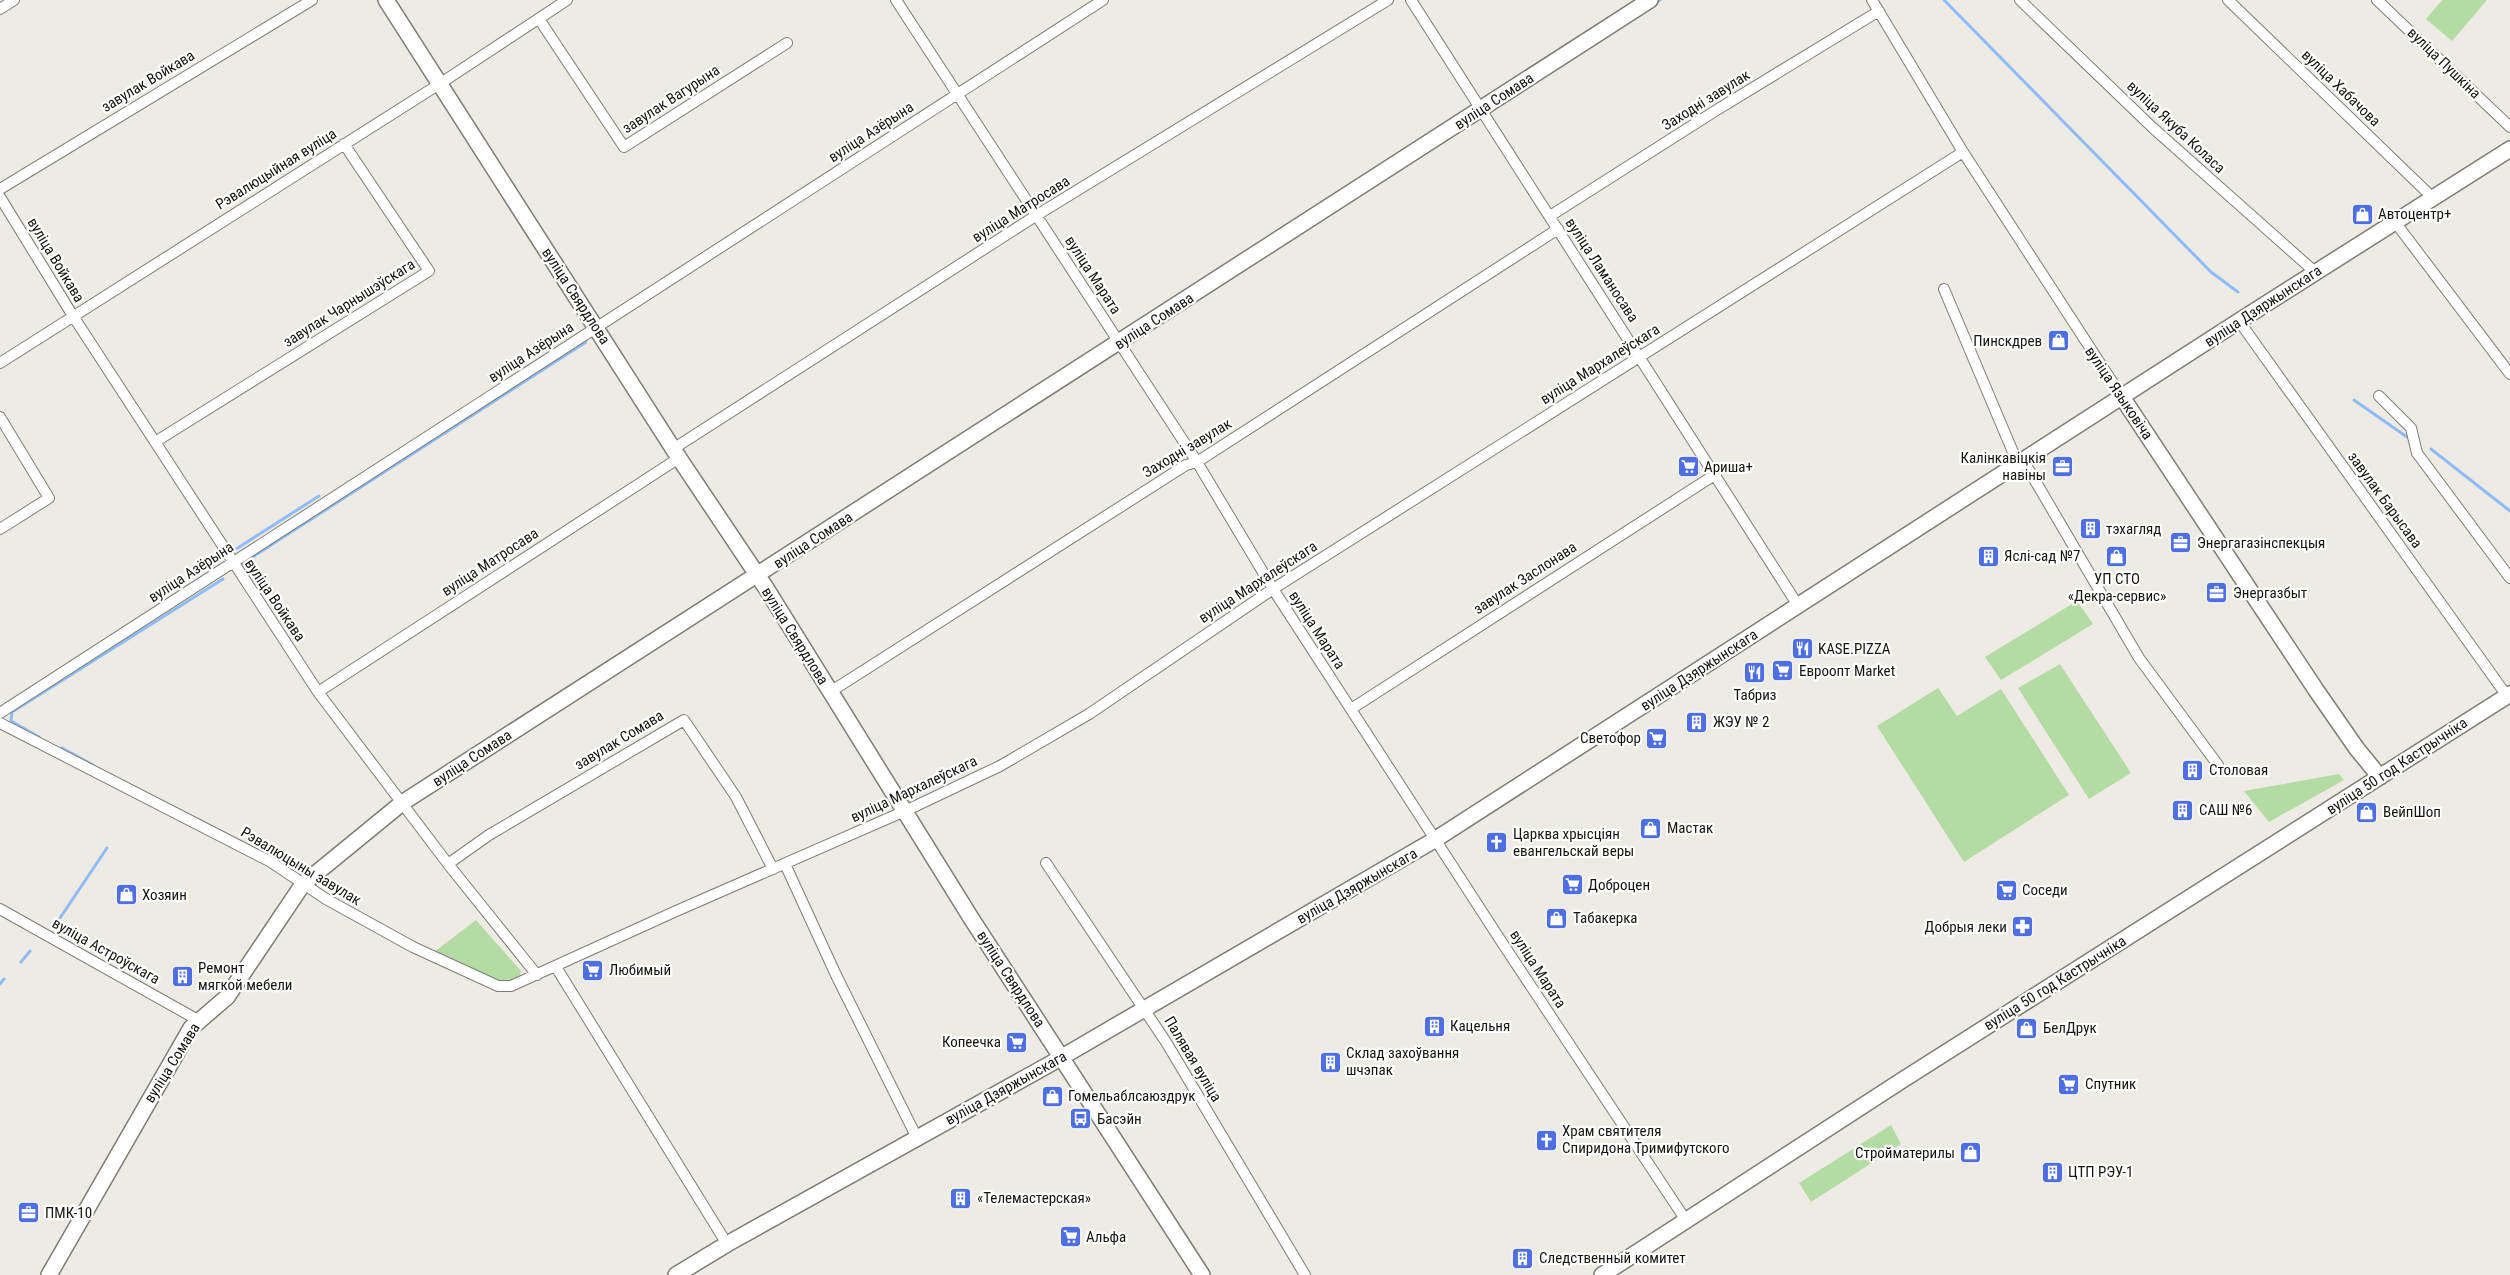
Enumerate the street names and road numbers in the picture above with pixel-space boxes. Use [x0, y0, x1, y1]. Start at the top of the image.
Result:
street label: вуліца Пушкіна [2404, 24, 2484, 102]
street label: завулак Войкава [98, 46, 198, 116]
street label: вуліца Хабачова [2298, 46, 2384, 130]
street label: завулак Вагурына [619, 61, 723, 137]
street label: Заходні завулак [1659, 66, 1753, 134]
street label: вуліца Сомава [1451, 69, 1537, 133]
street label: вуліца Якуба Коласа [2123, 77, 2229, 177]
street label: вуліца Азёрына [825, 98, 917, 166]
street label: Рэвалюцыйная вуліца [212, 124, 340, 214]
street label: вуліца Матросава [969, 172, 1073, 246]
street label: вуліца Войкава [24, 214, 88, 306]
street label: вуліца Ламаносава [1562, 215, 1642, 325]
street label: вуліца Марата [1061, 233, 1125, 317]
street label: вуліца Свярдлова [538, 244, 614, 348]
street label: завулак Чарнышэўскага [280, 255, 418, 351]
street label: вуліца Дзяржынскага [2201, 261, 2325, 351]
street label: вуліца Сомава [1111, 289, 1197, 353]
street label: вуліца Азёрына [485, 318, 577, 386]
street label: вуліца Мархалеўскага [1537, 320, 1663, 408]
street label: вуліца Языковіча [2081, 343, 2157, 443]
street label: Заходні завулак [1139, 414, 1235, 482]
street label: завулак Барысава [2344, 448, 2426, 552]
street label: вуліца Сомава [770, 508, 856, 572]
street label: вуліца Матросава [438, 524, 542, 600]
street label: вуліца Мархалеўскага [1195, 537, 1321, 627]
street label: вуліца Азёрына [145, 538, 237, 606]
street label: завулак Заслонава [1470, 538, 1580, 618]
street label: вуліца Войкава [241, 555, 309, 645]
street label: вуліца Свярдлова [758, 584, 832, 688]
street label: вуліца Марата [1285, 588, 1349, 672]
street label: вуліца Дзяржынскага [1637, 625, 1761, 715]
street label: завулак Сомава [571, 706, 667, 774]
street label: вуліца 50 год Кастрычніка [2323, 714, 2471, 818]
street label: вуліца Сомава [429, 726, 515, 790]
street label: вуліца Мархалеўскага [848, 752, 980, 826]
street label: Рэвалюцыны завулак [238, 823, 364, 909]
street label: вуліца Дзяржынскага [1294, 844, 1420, 928]
street label: вуліца Астроўскага [49, 914, 163, 988]
street label: вуліца Свярдлова [973, 927, 1049, 1031]
street label: вуліца Марата [1506, 927, 1570, 1011]
street label: вуліца 50 год Кастрычніка [1981, 932, 2129, 1034]
street label: Палявая вуліца [1160, 1013, 1226, 1105]
street label: вуліца Сомава [140, 1020, 204, 1106]
street label: вуліца Дзяржынскага [942, 1047, 1070, 1129]

